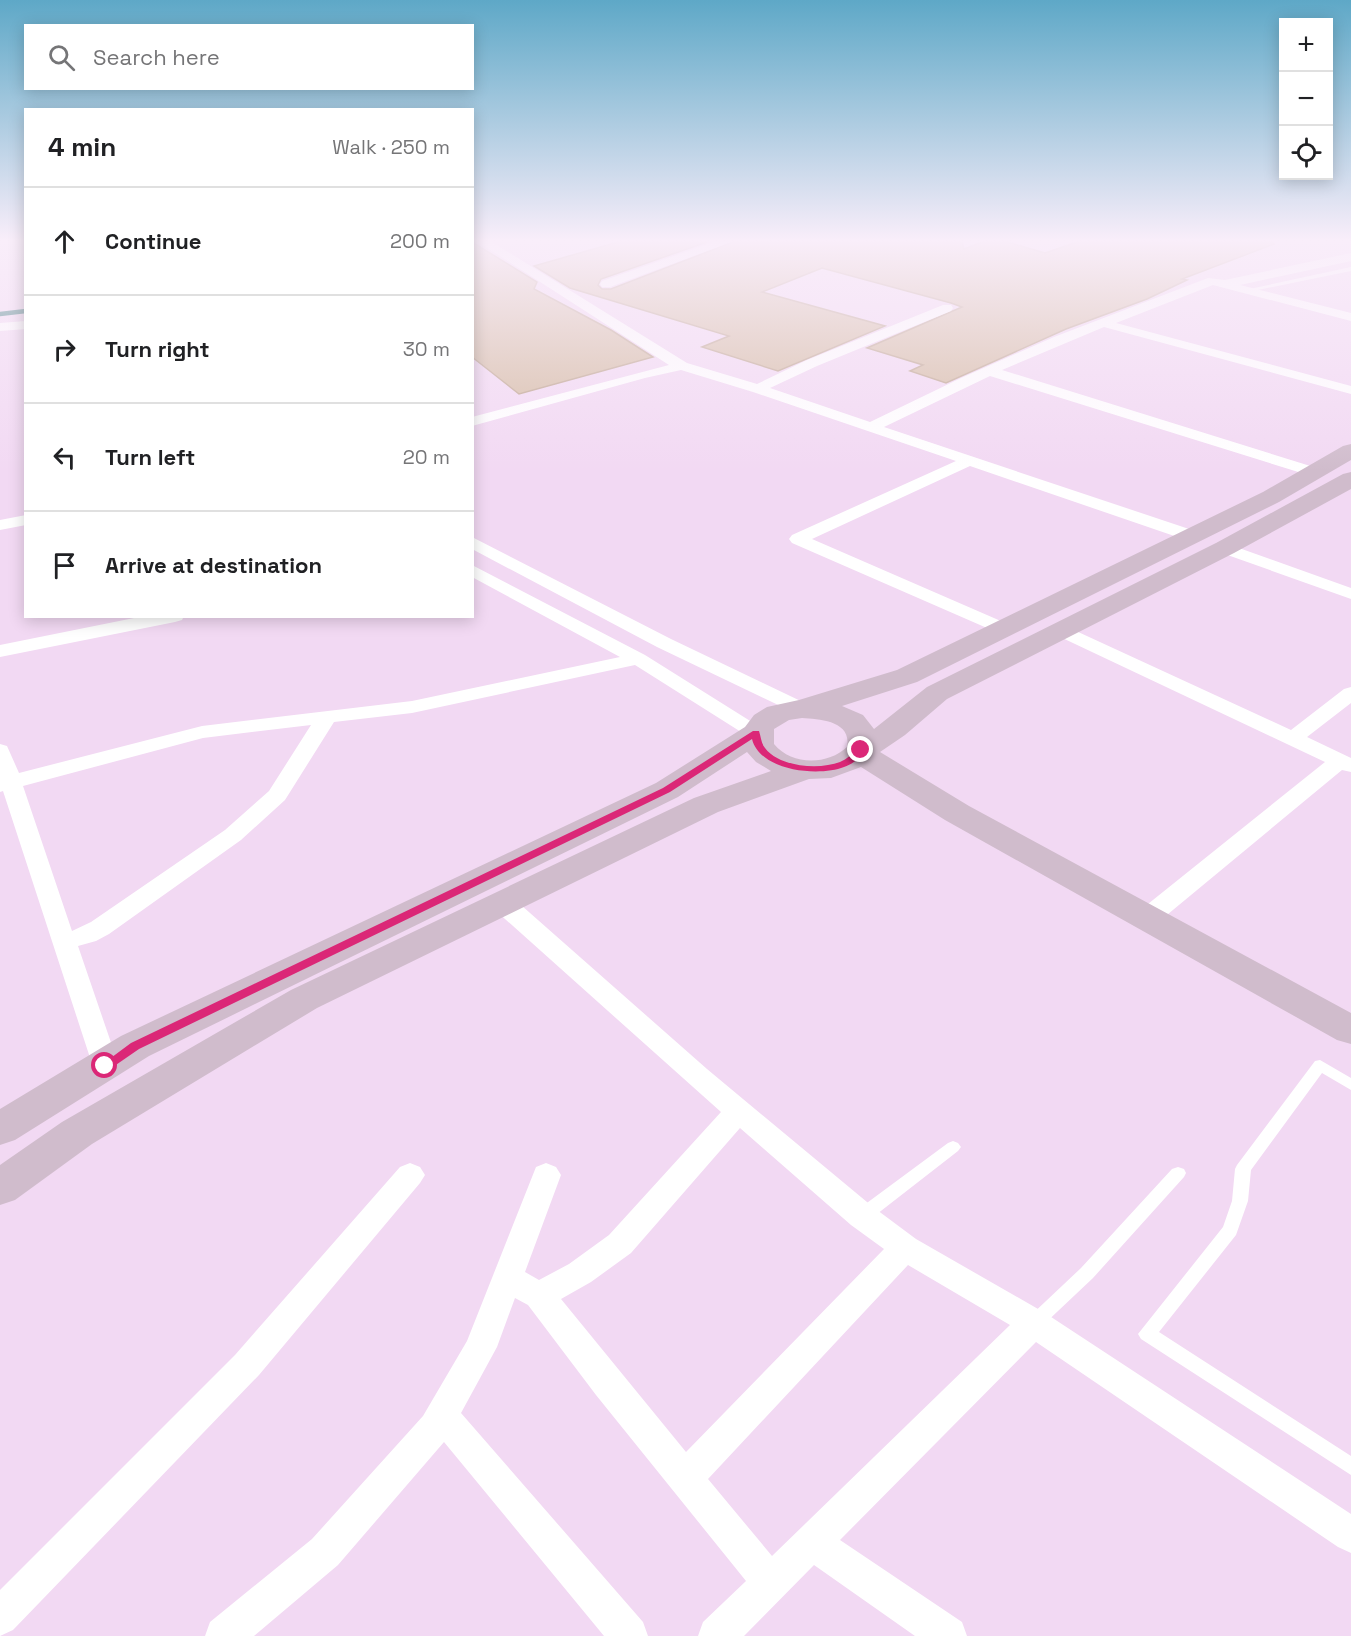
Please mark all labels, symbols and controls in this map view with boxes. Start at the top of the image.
map controls [1279,18,1333,180]
button: + [1279,18,1333,72]
search box [24,24,474,90]
icon: search [45,41,78,74]
text: Search here [93,43,220,71]
button: − [1279,72,1333,126]
button: locate [1279,126,1333,180]
text: 4 min [48,130,116,164]
text: Walk · 250 m [332,134,450,160]
icon: ahead [48,225,81,258]
text: Continue [105,227,201,255]
text: 200 m [390,228,450,254]
icon: right [48,333,81,366]
text: Turn right [105,335,210,363]
text: 30 m [403,336,450,362]
icon: left [48,441,81,474]
text: Turn left [105,443,195,471]
text: 20 m [403,444,450,470]
icon: arrive [48,549,81,582]
text: Arrive at destination [105,551,322,579]
route end [847,736,873,762]
route start [91,1052,117,1078]

